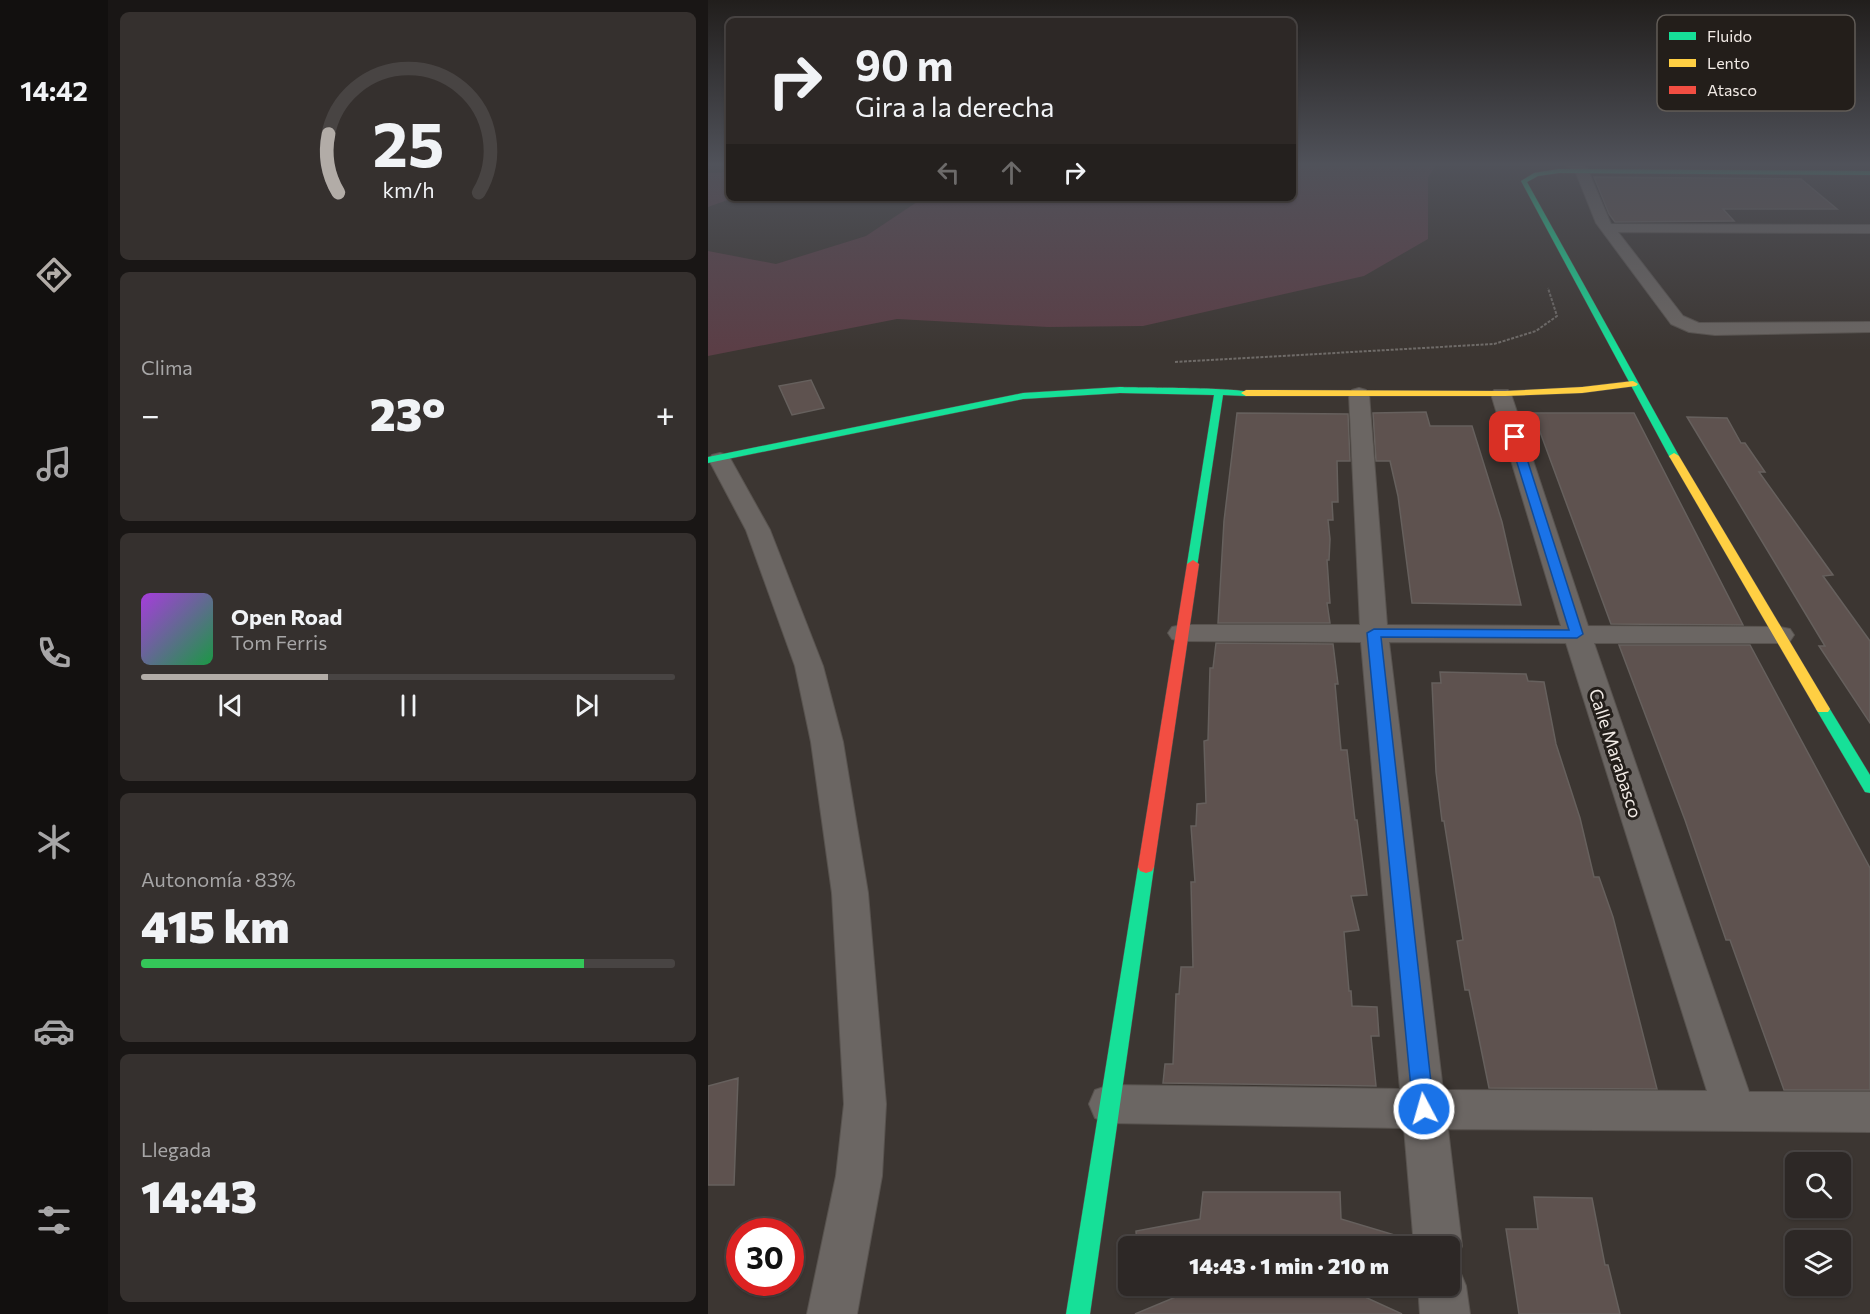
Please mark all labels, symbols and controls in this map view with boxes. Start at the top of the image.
legend [1657,15,1855,111]
text: Fluido [1707,26,1752,45]
text: 90 m [855,38,954,90]
icon: right [756,42,834,120]
text: Lento [1707,53,1750,72]
text: 14:42 [20,74,88,107]
text: Atasco [1707,80,1757,99]
text: Gira a la derecha [855,90,1054,123]
text: 25 [372,104,444,180]
icon: left [932,156,965,189]
icon: ahead [995,156,1028,189]
icon: right [1058,156,1091,189]
text: km/h [382,177,434,203]
icon: directions [33,254,75,296]
text: Clima [141,355,193,379]
text: 23° [370,385,446,440]
text: − [141,393,160,434]
text: + [656,393,675,434]
pin [1489,411,1540,462]
icon: arrive [1498,420,1531,453]
icon: music [33,443,75,485]
text: Open Road [231,603,342,630]
text: Tom Ferris [231,630,327,654]
icon: phone [33,632,75,674]
street label: Calle Marabasco [1585,686,1647,820]
icon: previous [214,689,247,722]
icon: pause [392,689,425,722]
icon: next [570,689,603,722]
icon: climate [33,821,75,863]
text: Autonomía · 83% [141,867,296,891]
text: 415 km [141,897,290,952]
icon: car [33,1010,75,1052]
position arrow [1392,1077,1456,1141]
text: Llegada [141,1137,211,1161]
map controls [1785,1152,1851,1296]
button: search [1785,1152,1851,1218]
text: 14:43 [141,1167,257,1222]
icon: filters [33,1199,75,1241]
speed limit sign: 30 [726,1218,804,1296]
button: layers [1785,1230,1851,1296]
text: 14:43 · 1 min · 210 m [1189,1252,1389,1279]

